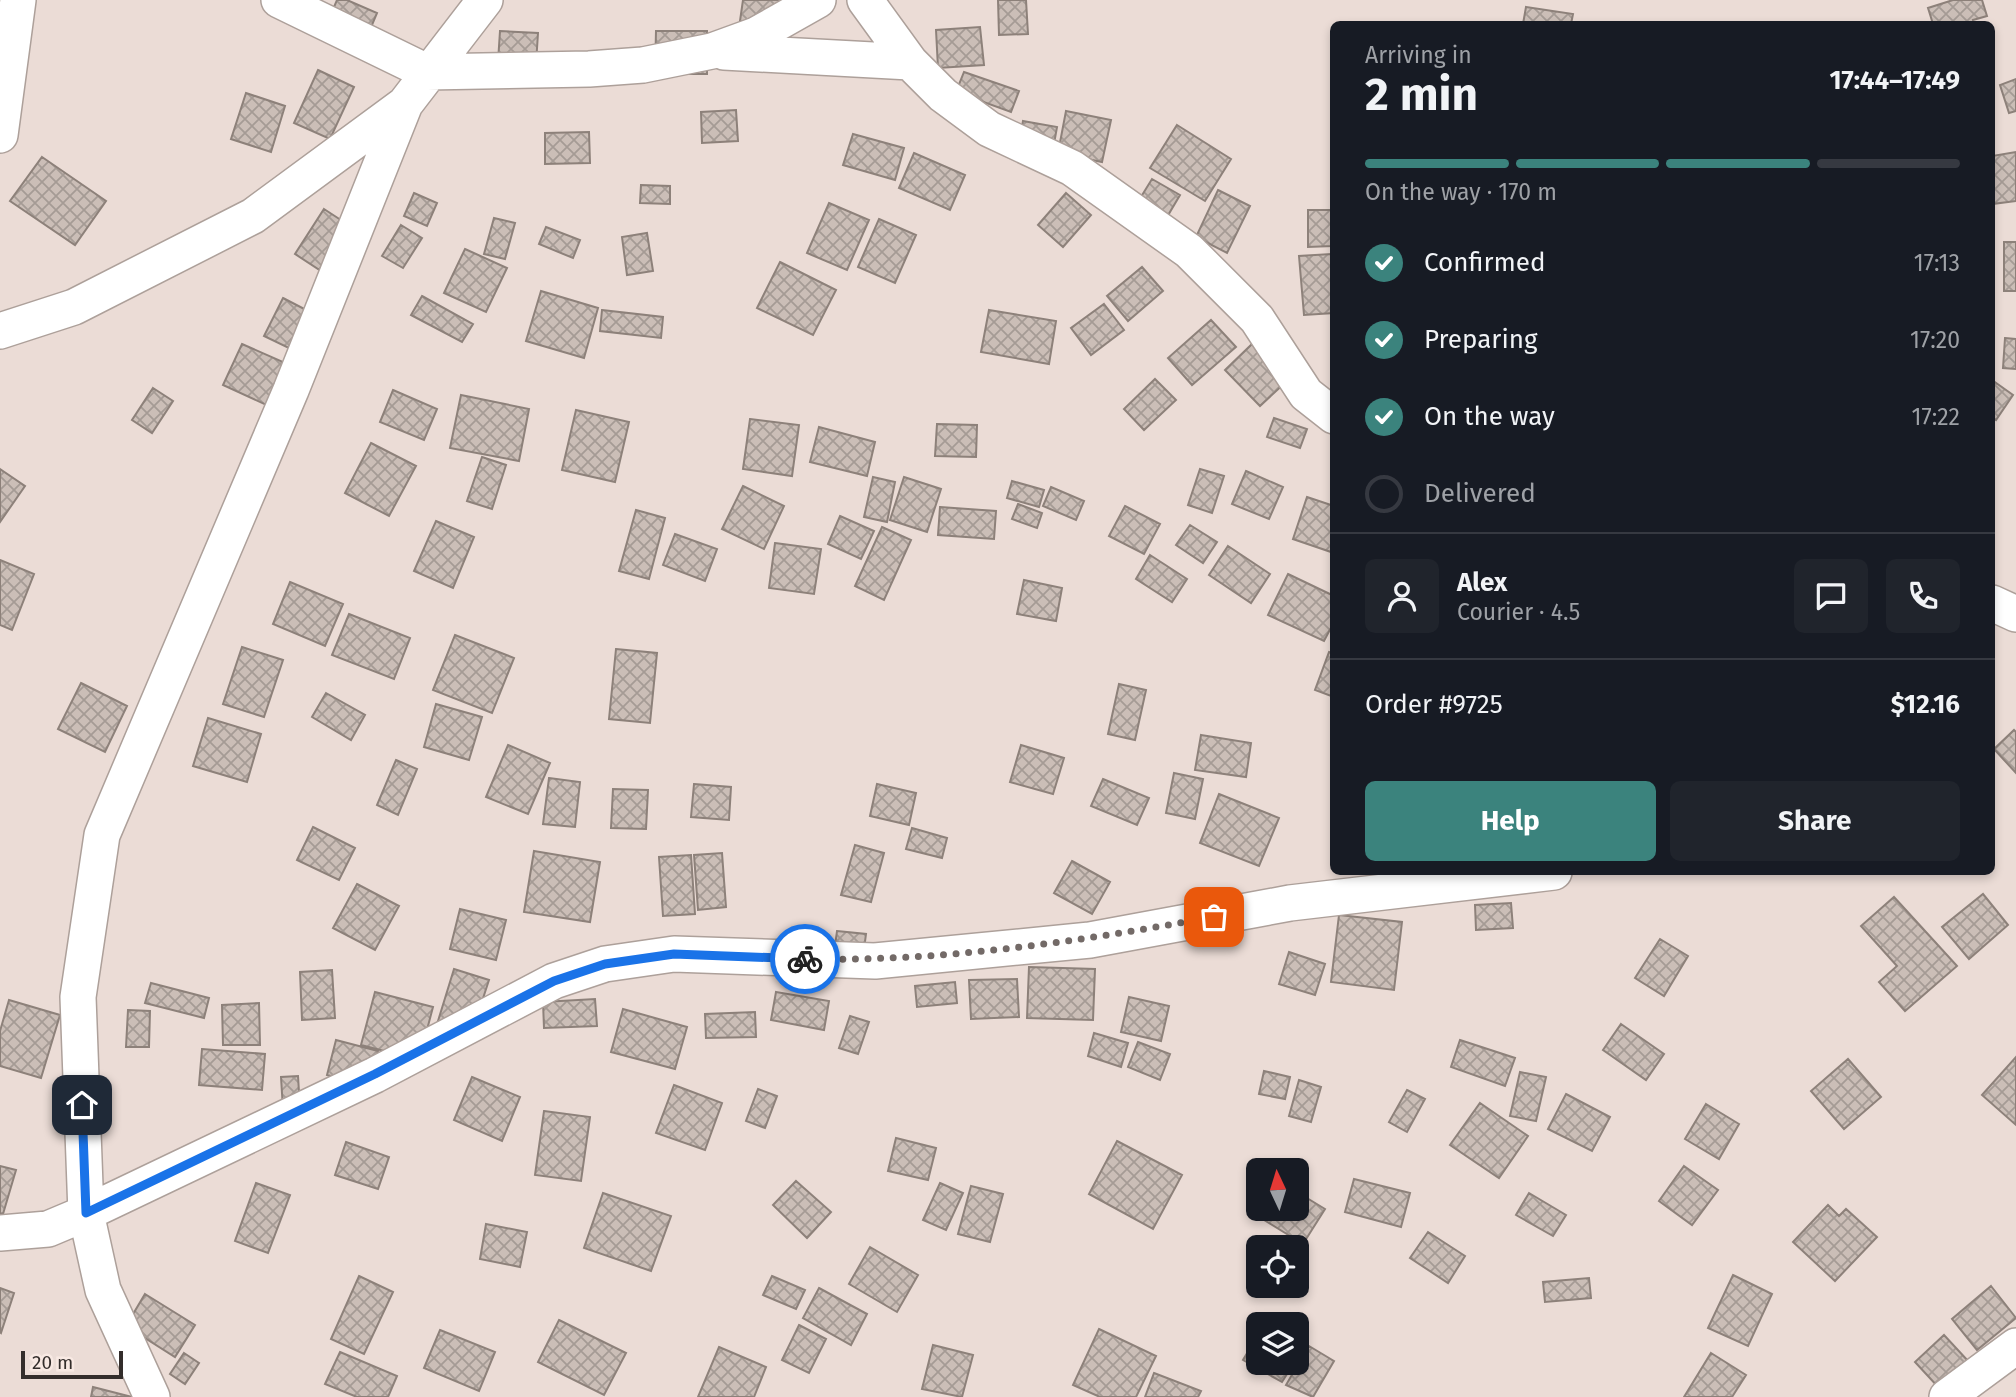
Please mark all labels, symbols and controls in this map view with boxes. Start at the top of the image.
text: Arriving in [1365,41,1472,69]
text: 17:44–17:49 [1830,65,1960,96]
text: 2 min [1365,67,1478,122]
text: On the way · 170 m [1365,178,1557,206]
icon: check [1365,244,1403,282]
text: Confirmed [1424,247,1545,278]
text: 17:13 [1914,249,1960,277]
icon: check [1365,321,1403,359]
text: Preparing [1424,324,1537,355]
text: 17:20 [1910,326,1960,354]
icon: check [1365,398,1403,436]
text: On the way [1424,401,1555,432]
text: 17:22 [1912,403,1960,431]
text: Delivered [1424,478,1536,509]
button: person [1365,559,1439,633]
button: chat [1794,559,1868,633]
button: phone [1886,559,1960,633]
text: Alex [1457,567,1507,598]
text: Courier · 4.5 [1457,598,1580,626]
text: Order #9725 [1365,689,1503,720]
text: $12.16 [1891,689,1960,720]
button: Help [1365,781,1656,861]
button: Share [1670,781,1960,861]
pin [1184,887,1244,947]
icon: bag [1195,898,1233,936]
courier [770,924,840,994]
icon: bike [786,940,824,978]
pin [52,1075,112,1135]
icon: home [63,1086,101,1124]
north arrow [1246,1158,1309,1222]
map controls [1246,1158,1309,1375]
button: locate [1246,1235,1309,1298]
button: layers [1246,1312,1309,1375]
scale bar [21,1348,122,1380]
text: 20 m [32,1351,73,1374]

